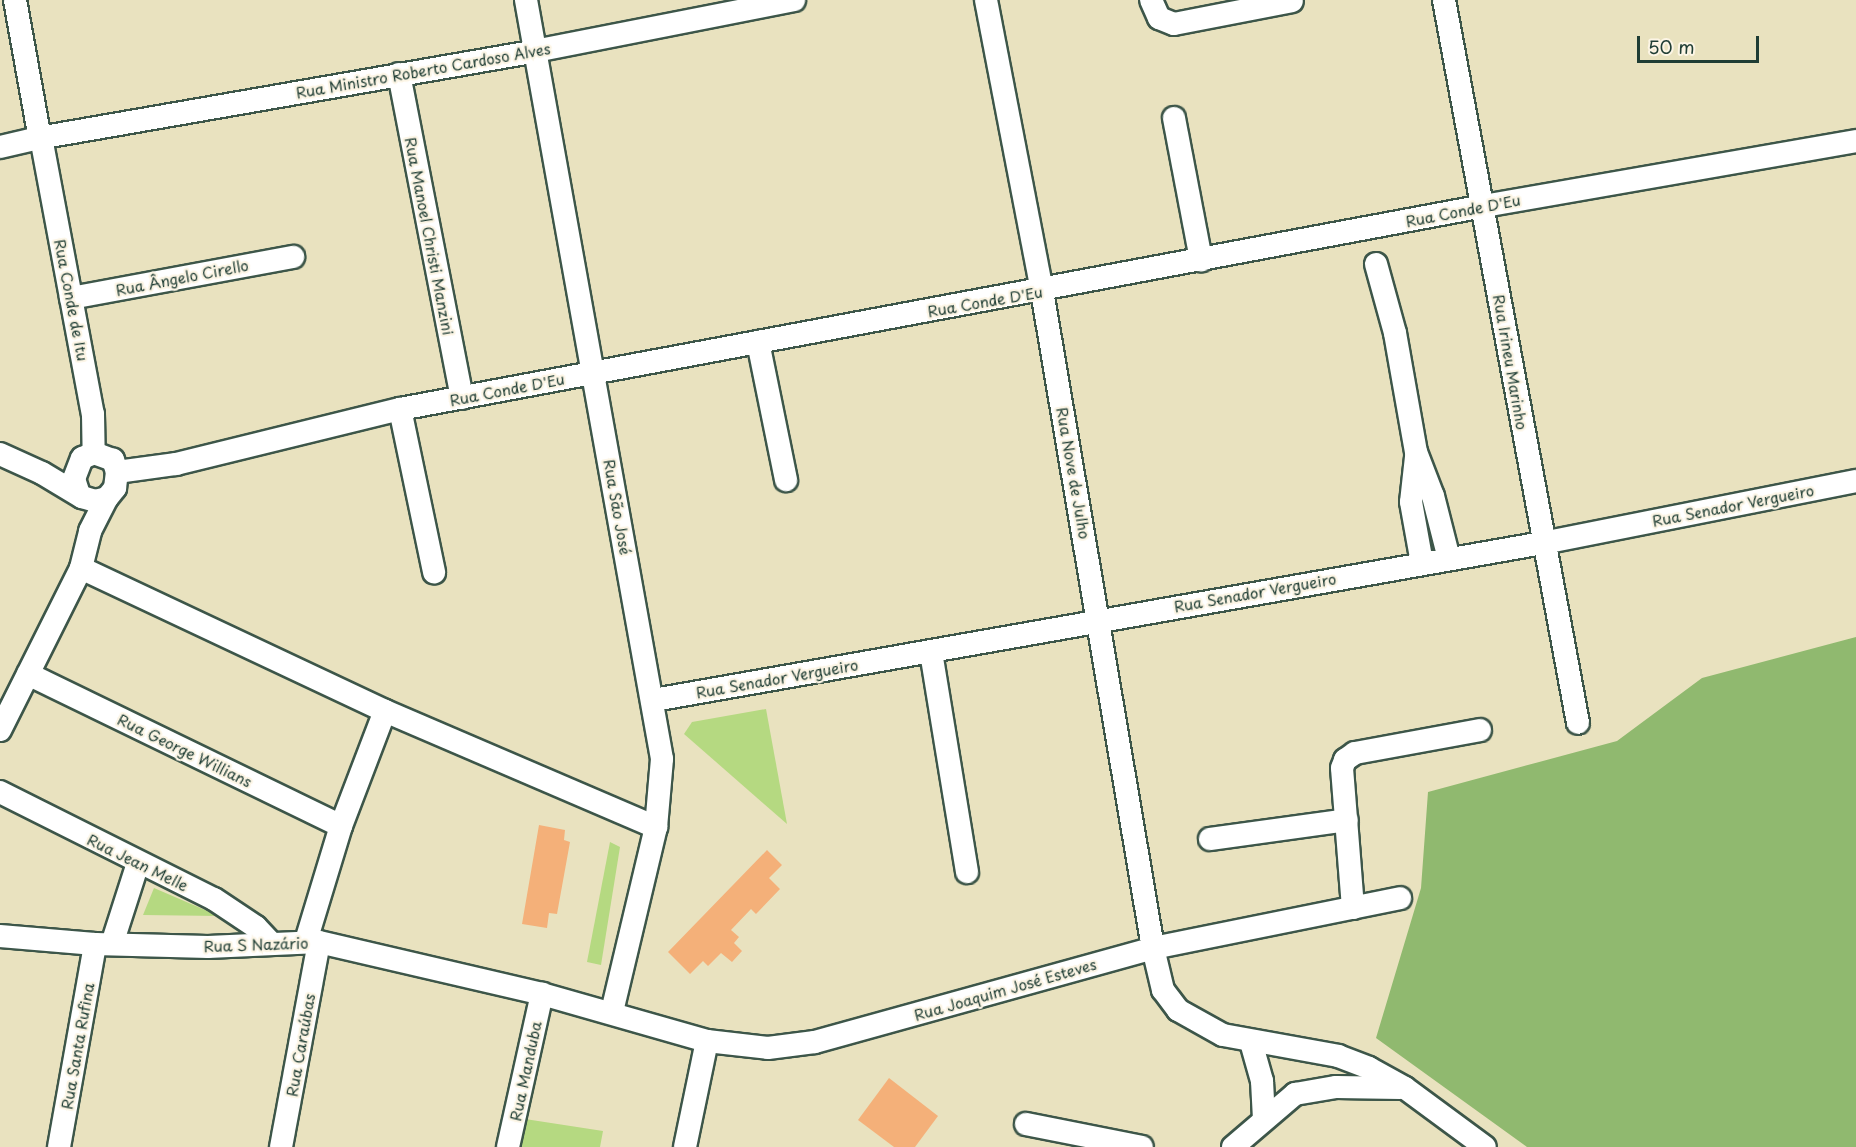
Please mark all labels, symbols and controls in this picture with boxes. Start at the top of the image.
scale bar [1640,24,1762,62]
text: 50 m [1648,33,1695,60]
street label: Rua Ministro Roberto Cardoso Alves [294,39,552,101]
street label: Rua Manoel Christi Manzini [402,135,458,337]
street label: Rua Conde D'Eu [1404,190,1522,230]
street label: Rua Conde de Itu [51,237,93,363]
street label: Rua Ângelo Cirello [114,255,250,299]
street label: Rua Conde D'Eu [926,282,1044,320]
street label: Rua Irineu Marinho [1490,291,1532,433]
street label: Rua Conde D'Eu [448,369,566,409]
street label: Rua Nove de Julho [1053,405,1095,541]
street label: Rua São José [601,458,635,556]
street label: Rua Senador Vergueiro [1650,480,1816,530]
street label: Rua Senador Vergueiro [1172,569,1338,615]
street label: Rua Senador Vergueiro [694,655,860,701]
street label: Rua George Willians [115,710,255,790]
street label: Rua Jean Melle [84,830,192,894]
street label: Rua S Nazário [203,933,309,955]
street label: Rua Joaquim José Esteves [912,954,1098,1024]
street label: Rua Santa Rufina [57,981,97,1111]
street label: Rua Caraúbas [282,993,318,1097]
street label: Rua Manduba [506,1020,544,1122]

